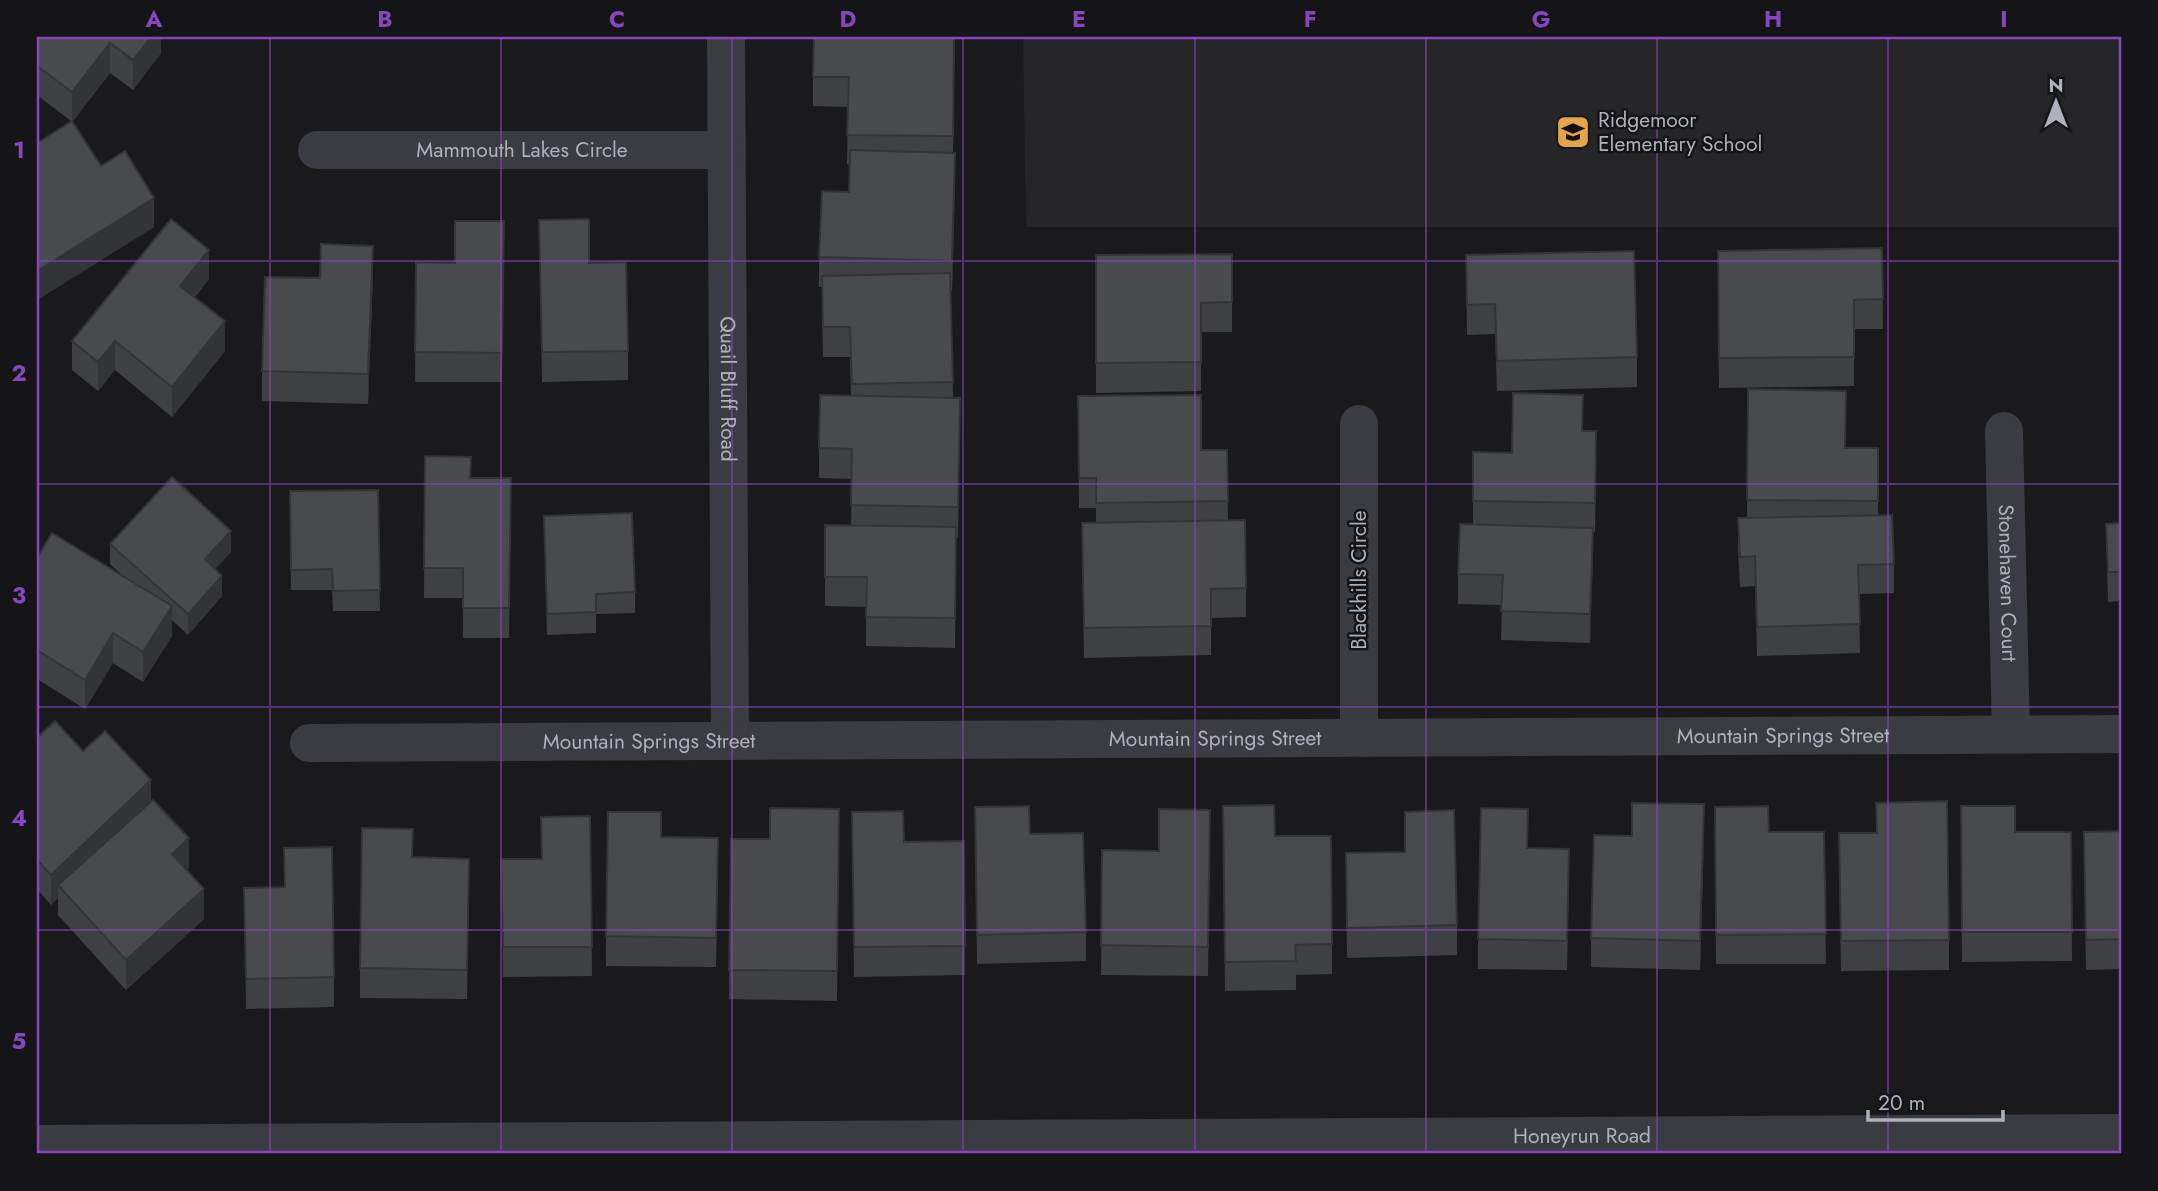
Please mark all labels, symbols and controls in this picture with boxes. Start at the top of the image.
text: A [145,2,163,36]
text: B [377,2,393,36]
text: C [609,2,625,36]
text: D [840,2,857,36]
text: E [1072,2,1086,36]
text: F [1304,2,1316,36]
text: G [1532,2,1550,36]
text: H [1764,2,1782,36]
text: I [2000,2,2008,36]
north arrow [2022,66,2092,136]
text: N [2048,72,2064,99]
place label: Ridgemoor Elementary School [1598,105,1762,159]
school or university icon: Ridgemoor Elementary School [1554,113,1592,151]
text: 1 [13,133,25,167]
street label: Mammouth Lakes Circle [416,135,628,165]
street label: Quail Bluff Road [713,316,743,462]
text: 2 [11,356,27,390]
street label: Stonehaven Court [1991,504,2024,662]
street label: Blackhills Circle [1344,510,1374,650]
text: 3 [12,578,26,612]
street label: Mountain Springs Street [1677,720,1889,751]
street label: Mountain Springs Street [1109,723,1321,754]
street label: Mountain Springs Street [543,726,755,757]
text: 4 [11,801,27,835]
text: 5 [12,1024,26,1058]
scale bar [1868,1079,2002,1123]
text: 20 m [1878,1088,1925,1118]
street label: Honeyrun Road [1513,1120,1651,1151]

